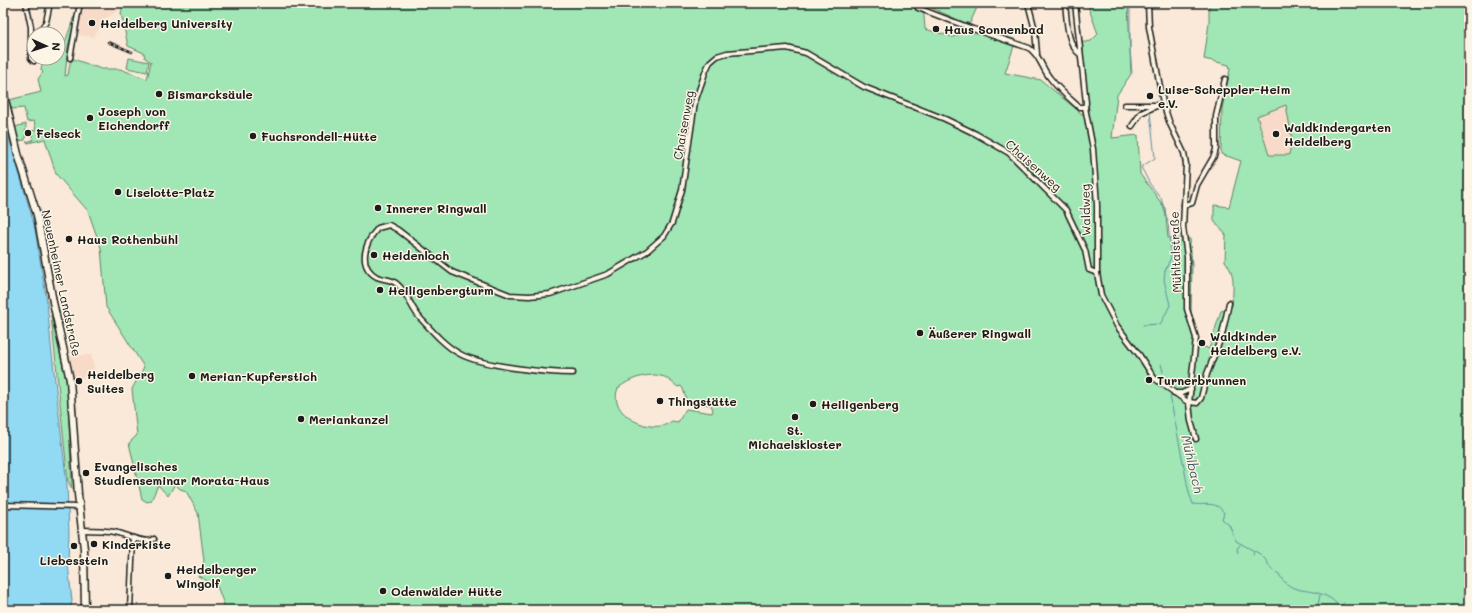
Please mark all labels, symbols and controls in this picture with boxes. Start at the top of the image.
place label: Heidelberg University [100,15,233,31]
marker: Heidelberg University [87,18,97,28]
place label: Haus Sonnenbad [944,21,1044,37]
marker: Haus Sonnenbad [931,24,941,34]
north arrow [26,26,66,66]
text: N [49,42,64,51]
place label: Luise-Scheppler-Heim e.V. [1158,81,1290,111]
place label: Bismarcksäule [167,86,253,102]
marker: Bismarcksäule [154,89,164,99]
street label: Chaisenweg [669,89,697,161]
marker: Luise-Scheppler-Heim e.V. [1145,91,1155,101]
place label: Joseph von Eichendorff [98,103,170,133]
marker: Joseph von Eichendorff [85,113,95,123]
place label: Waldkindergarten Heidelberg [1284,119,1391,149]
place label: Felseck [36,125,81,141]
marker: Felseck [23,128,33,138]
place label: Fuchsrondell-Hütte [261,128,377,144]
marker: Waldkindergarten Heidelberg [1271,129,1281,139]
marker: Fuchsrondell-Hütte [248,131,258,141]
street label: Chaisenweg [1003,136,1065,194]
place label: Liselotte-Platz [126,184,215,200]
street label: Waldweg [1077,184,1093,236]
marker: Liselotte-Platz [113,187,123,197]
place label: Innerer Ringwall [386,200,487,216]
marker: Innerer Ringwall [373,203,383,213]
street label: Neuenheimer Landstraße [39,208,85,358]
street label: Mühltalstraße [1166,211,1184,293]
place label: Haus Rothenbühl [77,231,178,247]
marker: Haus Rothenbühl [64,234,74,244]
place label: Heidenloch [382,247,449,263]
marker: Heidenloch [369,250,379,260]
place label: Heiligenbergturm [388,282,494,298]
marker: Heiligenbergturm [375,285,385,295]
place label: Äußerer Ringwall [928,325,1031,341]
marker: Äußerer Ringwall [915,328,925,338]
place label: Waldkinder Heidelberg e.V. [1210,328,1301,358]
marker: Waldkinder Heidelberg e.V. [1197,338,1207,348]
place label: Heidelberg Suites [87,366,154,396]
place label: Merian-Kupferstich [200,368,317,384]
marker: Merian-Kupferstich [187,371,197,381]
place label: Turnerbrunnen [1157,372,1246,388]
marker: Turnerbrunnen [1144,375,1154,385]
marker: Heidelberg Suites [74,376,84,386]
place label: Thingstätte [668,393,737,409]
marker: Thingstätte [655,396,665,406]
place label: Heiligenberg [821,396,899,412]
marker: Heiligenberg [808,399,818,409]
place label: Meriankanzel [309,411,388,427]
marker: St. Michaelskloster [790,412,800,422]
marker: Meriankanzel [296,414,306,424]
place label: St. Michaelskloster [748,422,842,452]
water label: Mühlbach [1178,433,1208,495]
place label: Evangelisches Studienseminar Morata-Haus [94,458,269,488]
marker: Evangelisches Studienseminar Morata-Haus [81,468,91,478]
place label: Kinderkiste [102,536,171,552]
marker: Kinderkiste [89,539,99,549]
marker: Liebesstein [69,541,79,551]
place label: Liebesstein [40,552,108,568]
place label: Heidelberger Wingolf [176,561,256,591]
marker: Heidelberger Wingolf [163,571,173,581]
place label: Odenwälder Hütte [391,583,502,599]
marker: Odenwälder Hütte [378,586,388,596]

